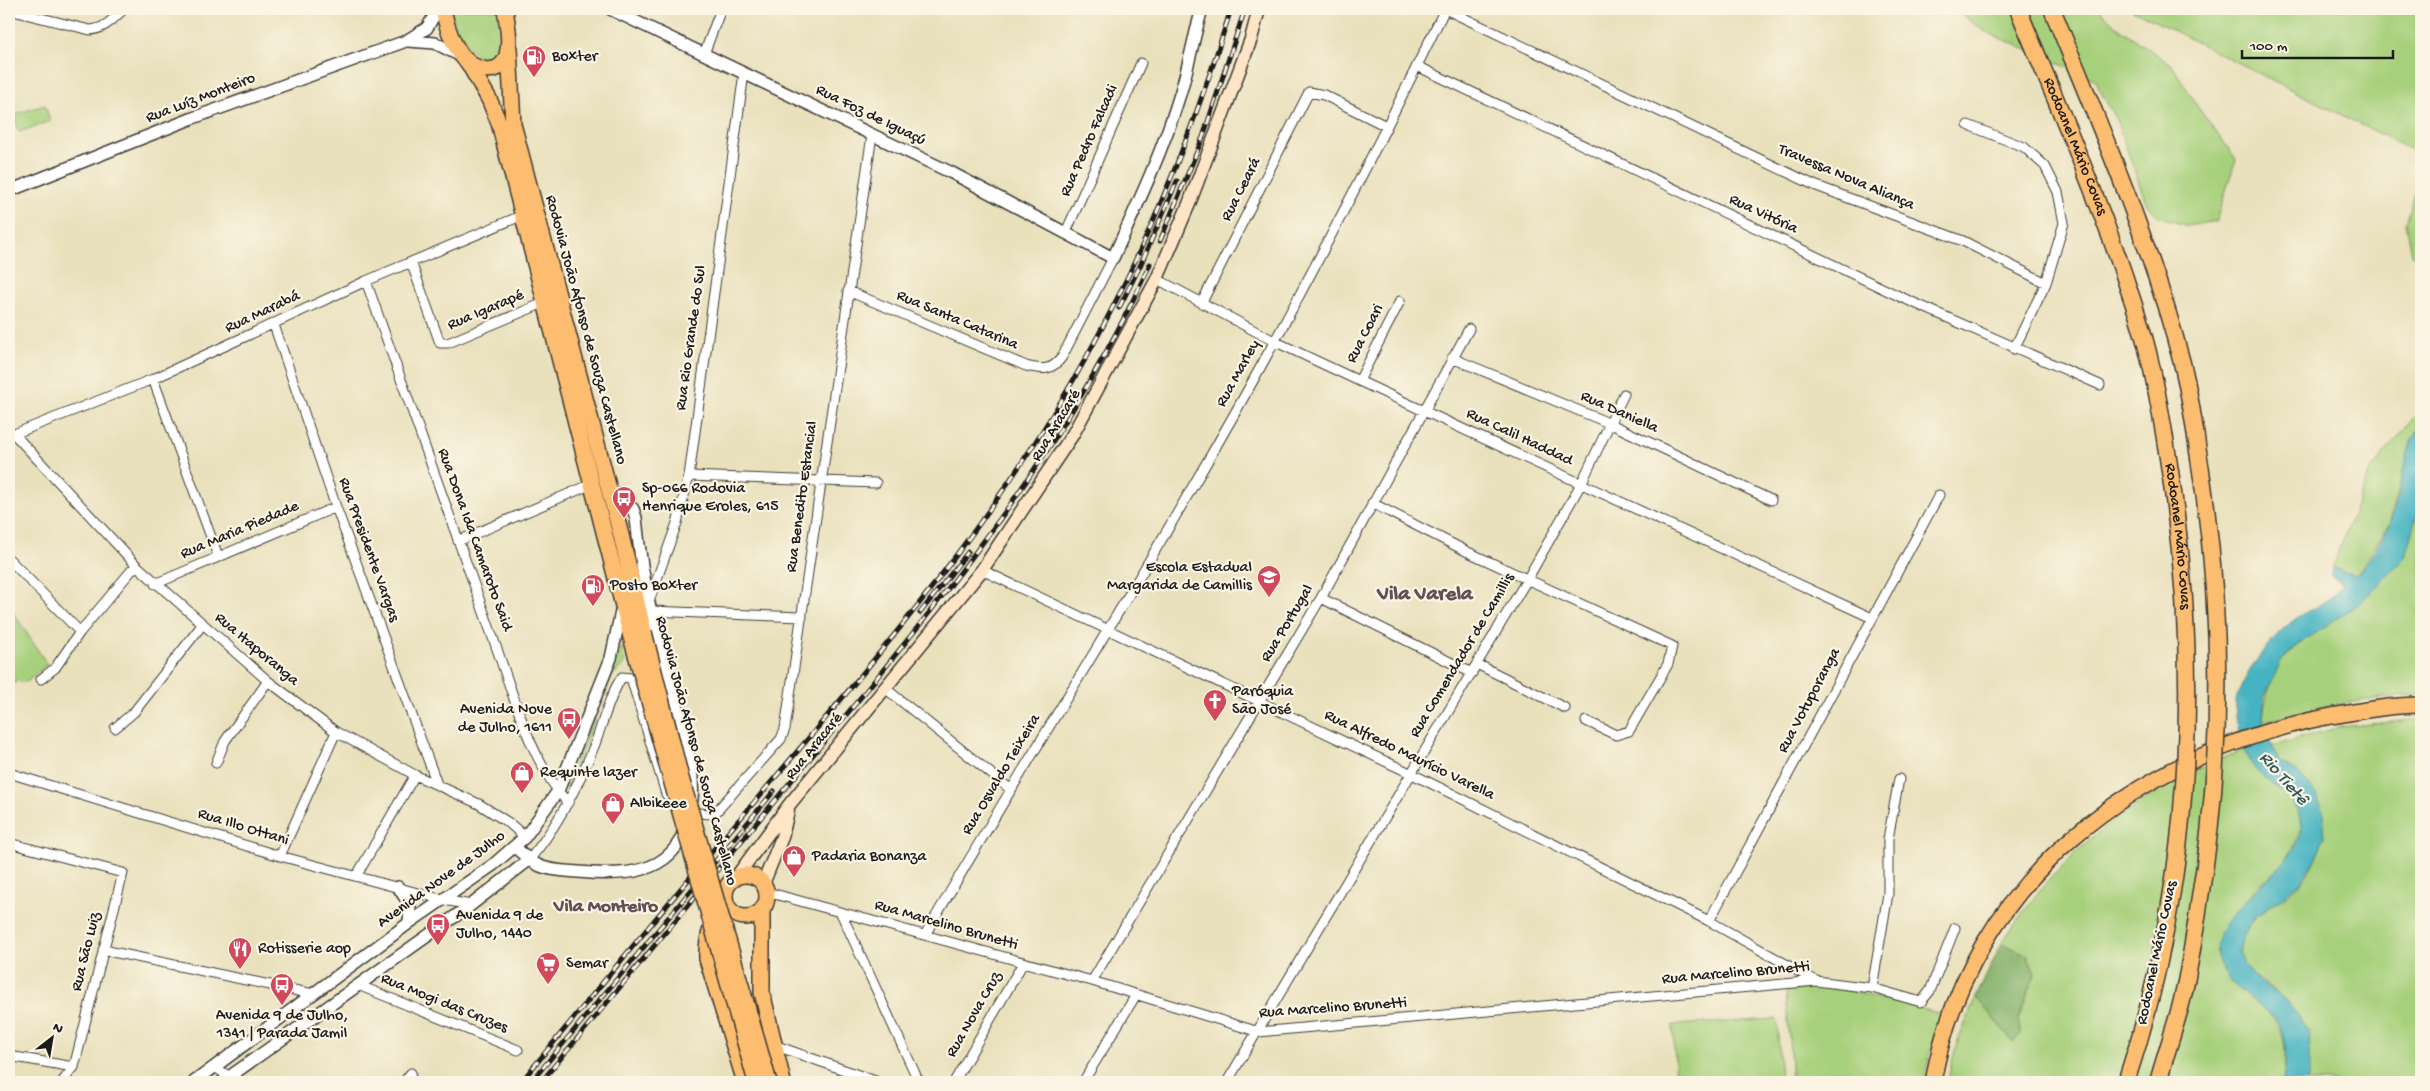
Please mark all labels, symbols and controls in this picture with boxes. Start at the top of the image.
scale bar [2242,28,2394,60]
text: 100 m [2249,38,2288,56]
fuel station icon: Boxter [521,44,547,78]
place label: Boxter [551,48,599,67]
street label: Rua Luíz Monteiro [144,69,258,129]
street label: Rodoanel Mário Covas [2038,75,2111,219]
street label: Rua Foz de Iguaçú [812,81,928,151]
street label: Rua Pedro Falcadi [1057,82,1123,200]
street label: Travessa Nova Aliança [1774,140,1918,216]
street label: Rua Ceará [1218,154,1267,225]
street label: Rua Vitória [1726,191,1801,240]
street label: Rodovia João Afonso de Souza Castellano [540,193,630,467]
street label: Rua Rio Grande do Sul [672,264,712,412]
street label: Rua Igarapé [445,286,528,336]
street label: Rua Marabá [223,287,304,339]
street label: Rua Santa Catarina [893,287,1022,356]
street label: Rua Coari [1343,301,1389,367]
street label: Rua Marley [1213,337,1265,411]
street label: Rua Aracaré [1028,386,1086,466]
street label: Rua Daniella [1577,387,1662,439]
street label: Rua Calil Haddad [1463,405,1577,472]
street label: Rua Benedito Estancial [783,420,823,574]
street label: Rua Dona Ida Camaroto Said [432,446,516,635]
street label: Rodoanel Mário Covas [2159,462,2194,611]
street label: Rua Presidente Vargas [333,475,403,626]
place label: Sp-066 Rodovia Henrique Eroles, 615 [642,480,779,517]
bus stop icon: Sp-066 Rodovia Henrique Eroles, 615 [611,485,637,519]
street label: Rua Maria Piedade [178,497,303,565]
place label: Escola Estadual Margarida de Camillis [1107,559,1253,596]
school or university icon: Escola Estadual Margarida de Camillis [1256,564,1282,598]
street label: Rua Comendador de Camillis [1406,569,1520,742]
fuel station icon: Posto Boxter [580,573,606,607]
place label: Posto Boxter [609,577,698,596]
street label: Rua Portugal [1257,582,1319,666]
district label: Vila Varela [1376,583,1474,608]
street label: Rua Itaporanga [210,609,303,691]
street label: Rodovia João Afonso de Souza Castellano [650,614,740,888]
street label: Rua Votuporanga [1774,644,1846,757]
place label: Paróquia São José [1231,683,1294,720]
church icon: Paróquia São José [1202,688,1228,722]
place label: Avenida Nove de Julho, 1611 [458,701,553,738]
bus stop icon: Avenida Nove de Julho, 1611 [556,706,582,740]
street label: Rua Alfredo Maurício Varella [1321,706,1498,806]
street label: Rua Aracaré [782,709,848,784]
street label: Rua Osvaldo Teixeira [958,710,1046,839]
water label: Rio Tietê [2254,748,2313,811]
shop icon: Requinte lazer [509,760,535,794]
place label: Requinte lazer [540,764,638,783]
shop icon: Albikeee [600,791,626,825]
place label: Albikeee [630,795,688,814]
street label: Rua Illo Ottani [195,805,291,851]
street label: Avenida Nove de Julho [374,827,510,933]
shop icon: Padaria Bonanza [781,844,807,878]
place label: Padaria Bonanza [811,848,927,867]
street label: Rodoanel Mário Covas [2133,878,2183,1027]
district label: Vila Monteiro [553,896,658,919]
street label: Rua Marcelino Brunetti [872,896,1020,956]
place label: Avenida 9 de Julho, 1440 [456,907,544,944]
street label: Rua São Luiz [68,910,106,994]
bus stop icon: Avenida 9 de Julho, 1440 [425,912,451,946]
restaurant icon: Rotisserie aop [227,936,253,970]
place label: Rotisserie aop [258,940,351,959]
supermarket icon: Semar [535,951,561,985]
place label: Semar [566,955,609,974]
street label: Rua Marcelino Brunetti [1661,958,1811,990]
street label: Rua Nova Cruz [943,968,1008,1061]
street label: Rua Mogi das Cruzes [378,970,511,1039]
bus stop icon: Avenida 9 de Julho, 1341 | Parada Jamil [269,972,295,1006]
street label: Rua Marcelino Brunetti [1258,994,1408,1024]
place label: Avenida 9 de Julho, 1341 | Parada Jamil [216,1007,348,1044]
north arrow [28,1014,78,1064]
text: N [49,1019,66,1039]

